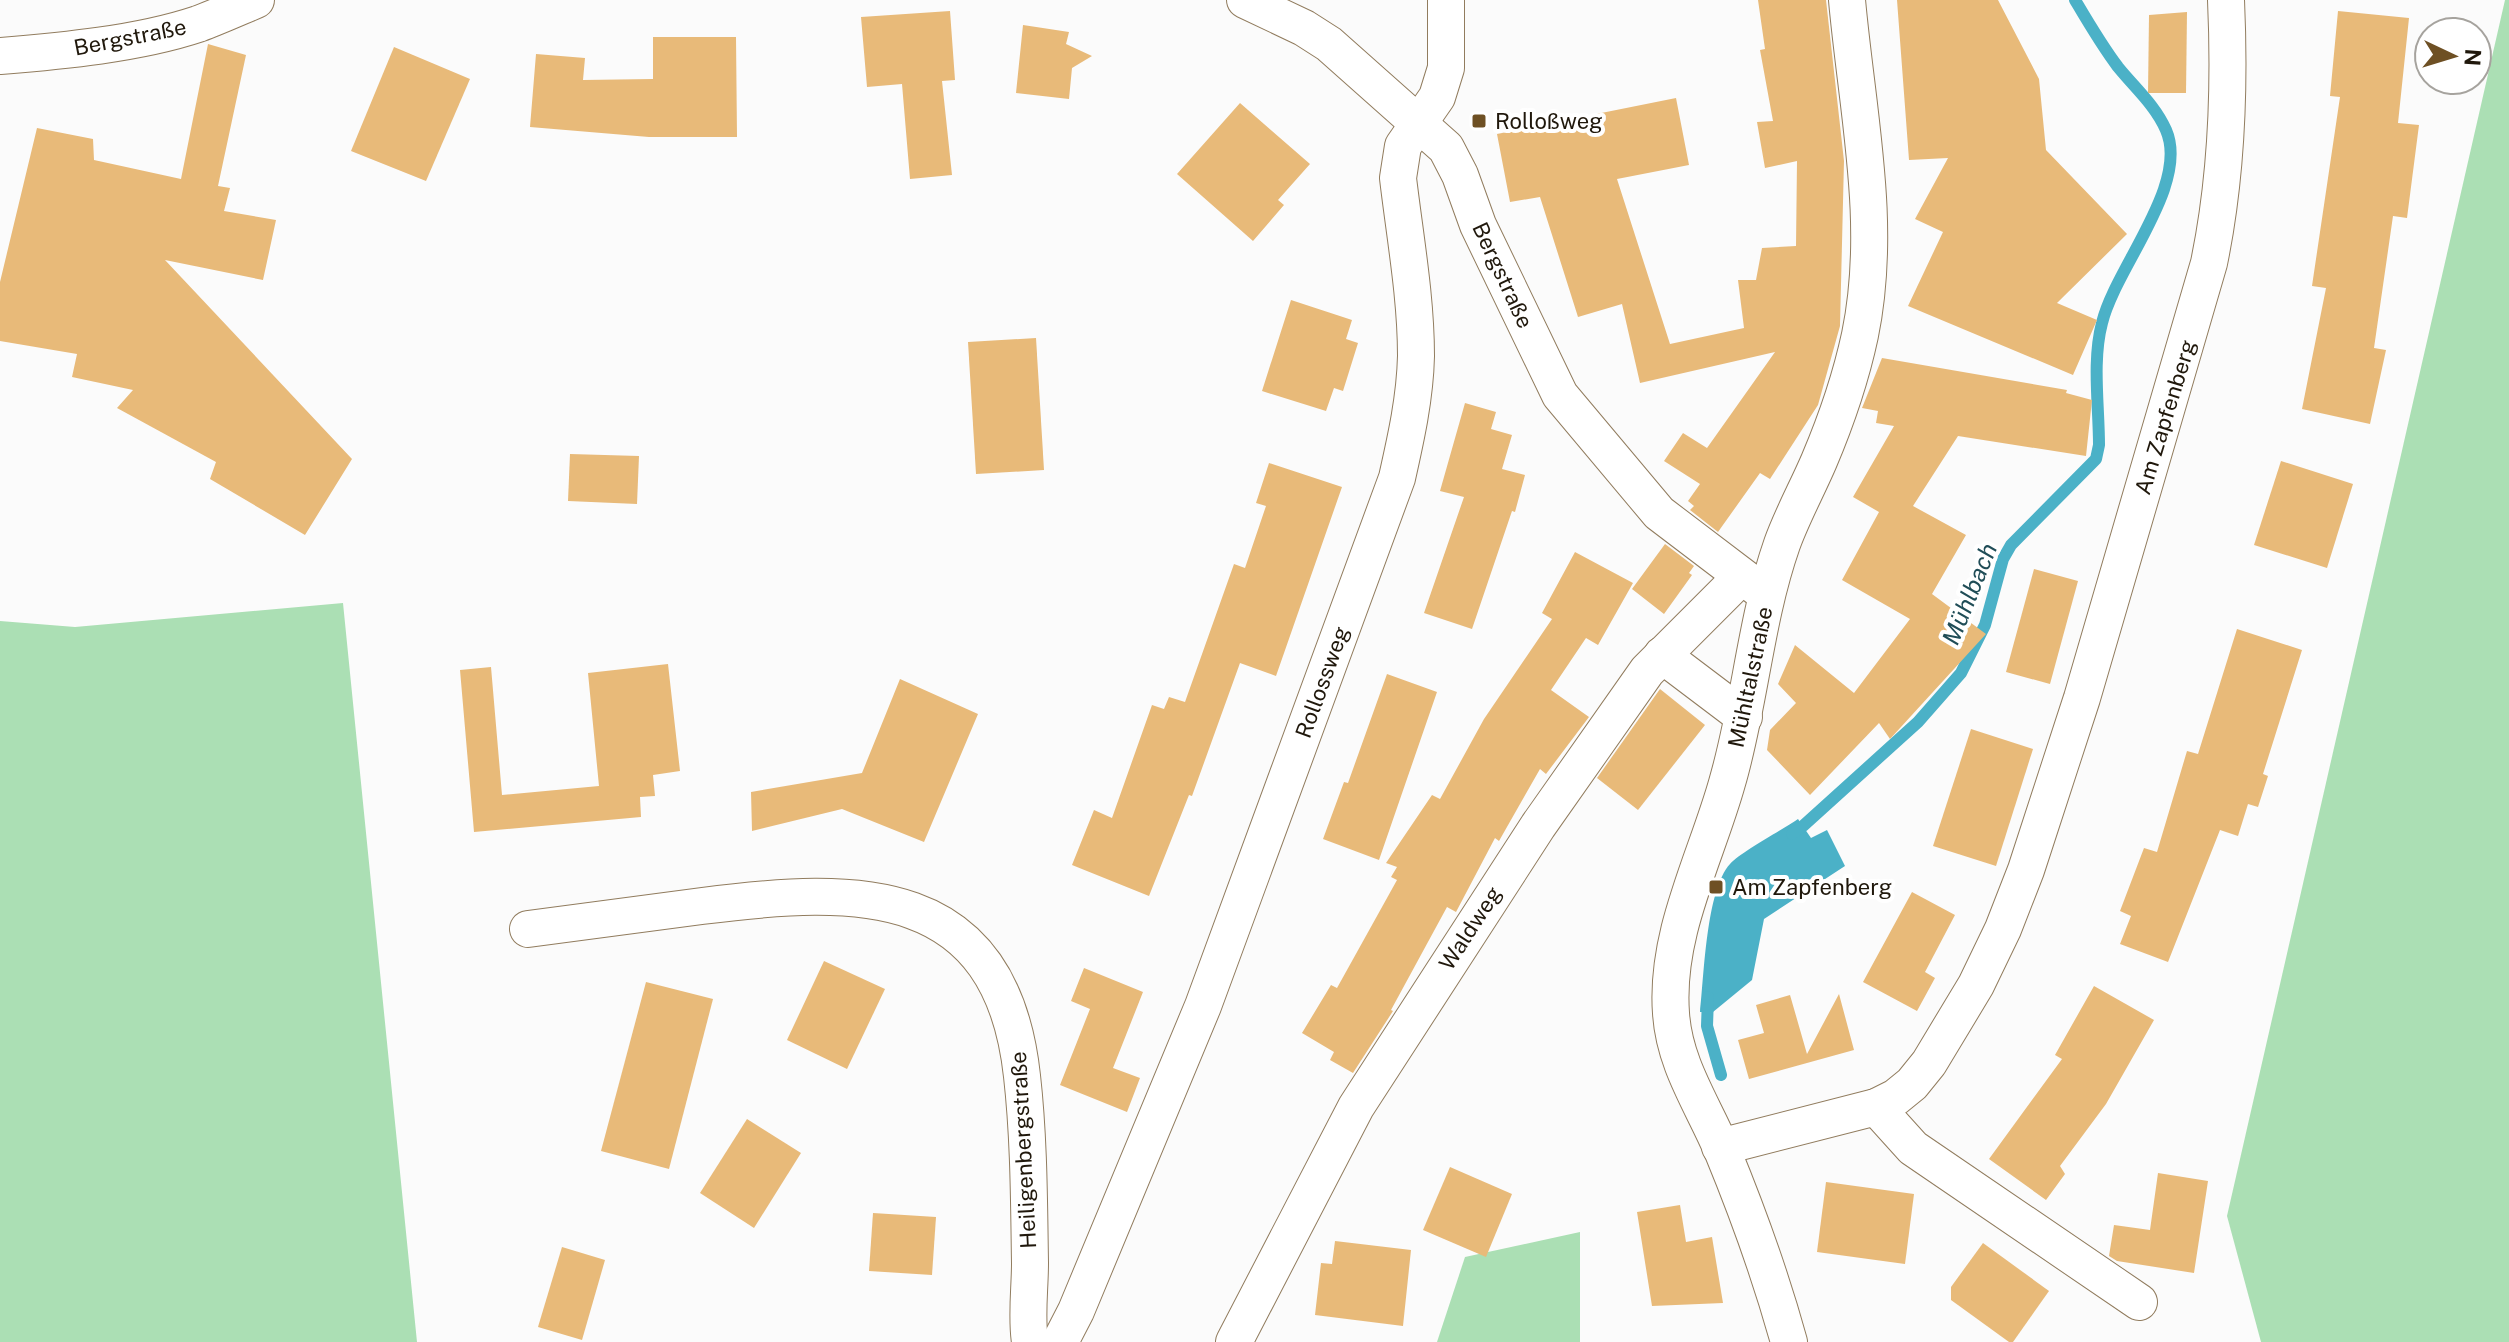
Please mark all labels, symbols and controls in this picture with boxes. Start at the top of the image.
street label: Bergstraße [72,13,188,61]
north arrow [2413,16,2493,96]
text: N [2459,48,2487,67]
place label: Rolloßweg [1495,108,1603,134]
marker: Rolloßweg [1470,112,1488,130]
street label: Bergstraße [1467,218,1539,332]
street label: Am Zapfenberg [2129,337,2201,497]
water label: Mühlbach [1936,539,2002,649]
street label: Mühltalstraße [1722,604,1778,750]
street label: Rollossweg [1290,623,1354,741]
place label: Am Zapfenberg [1732,874,1892,900]
marker: Am Zapfenberg [1707,878,1725,896]
street label: Waldweg [1433,881,1507,975]
street label: Heiligenbergstraße [1005,1051,1041,1249]

